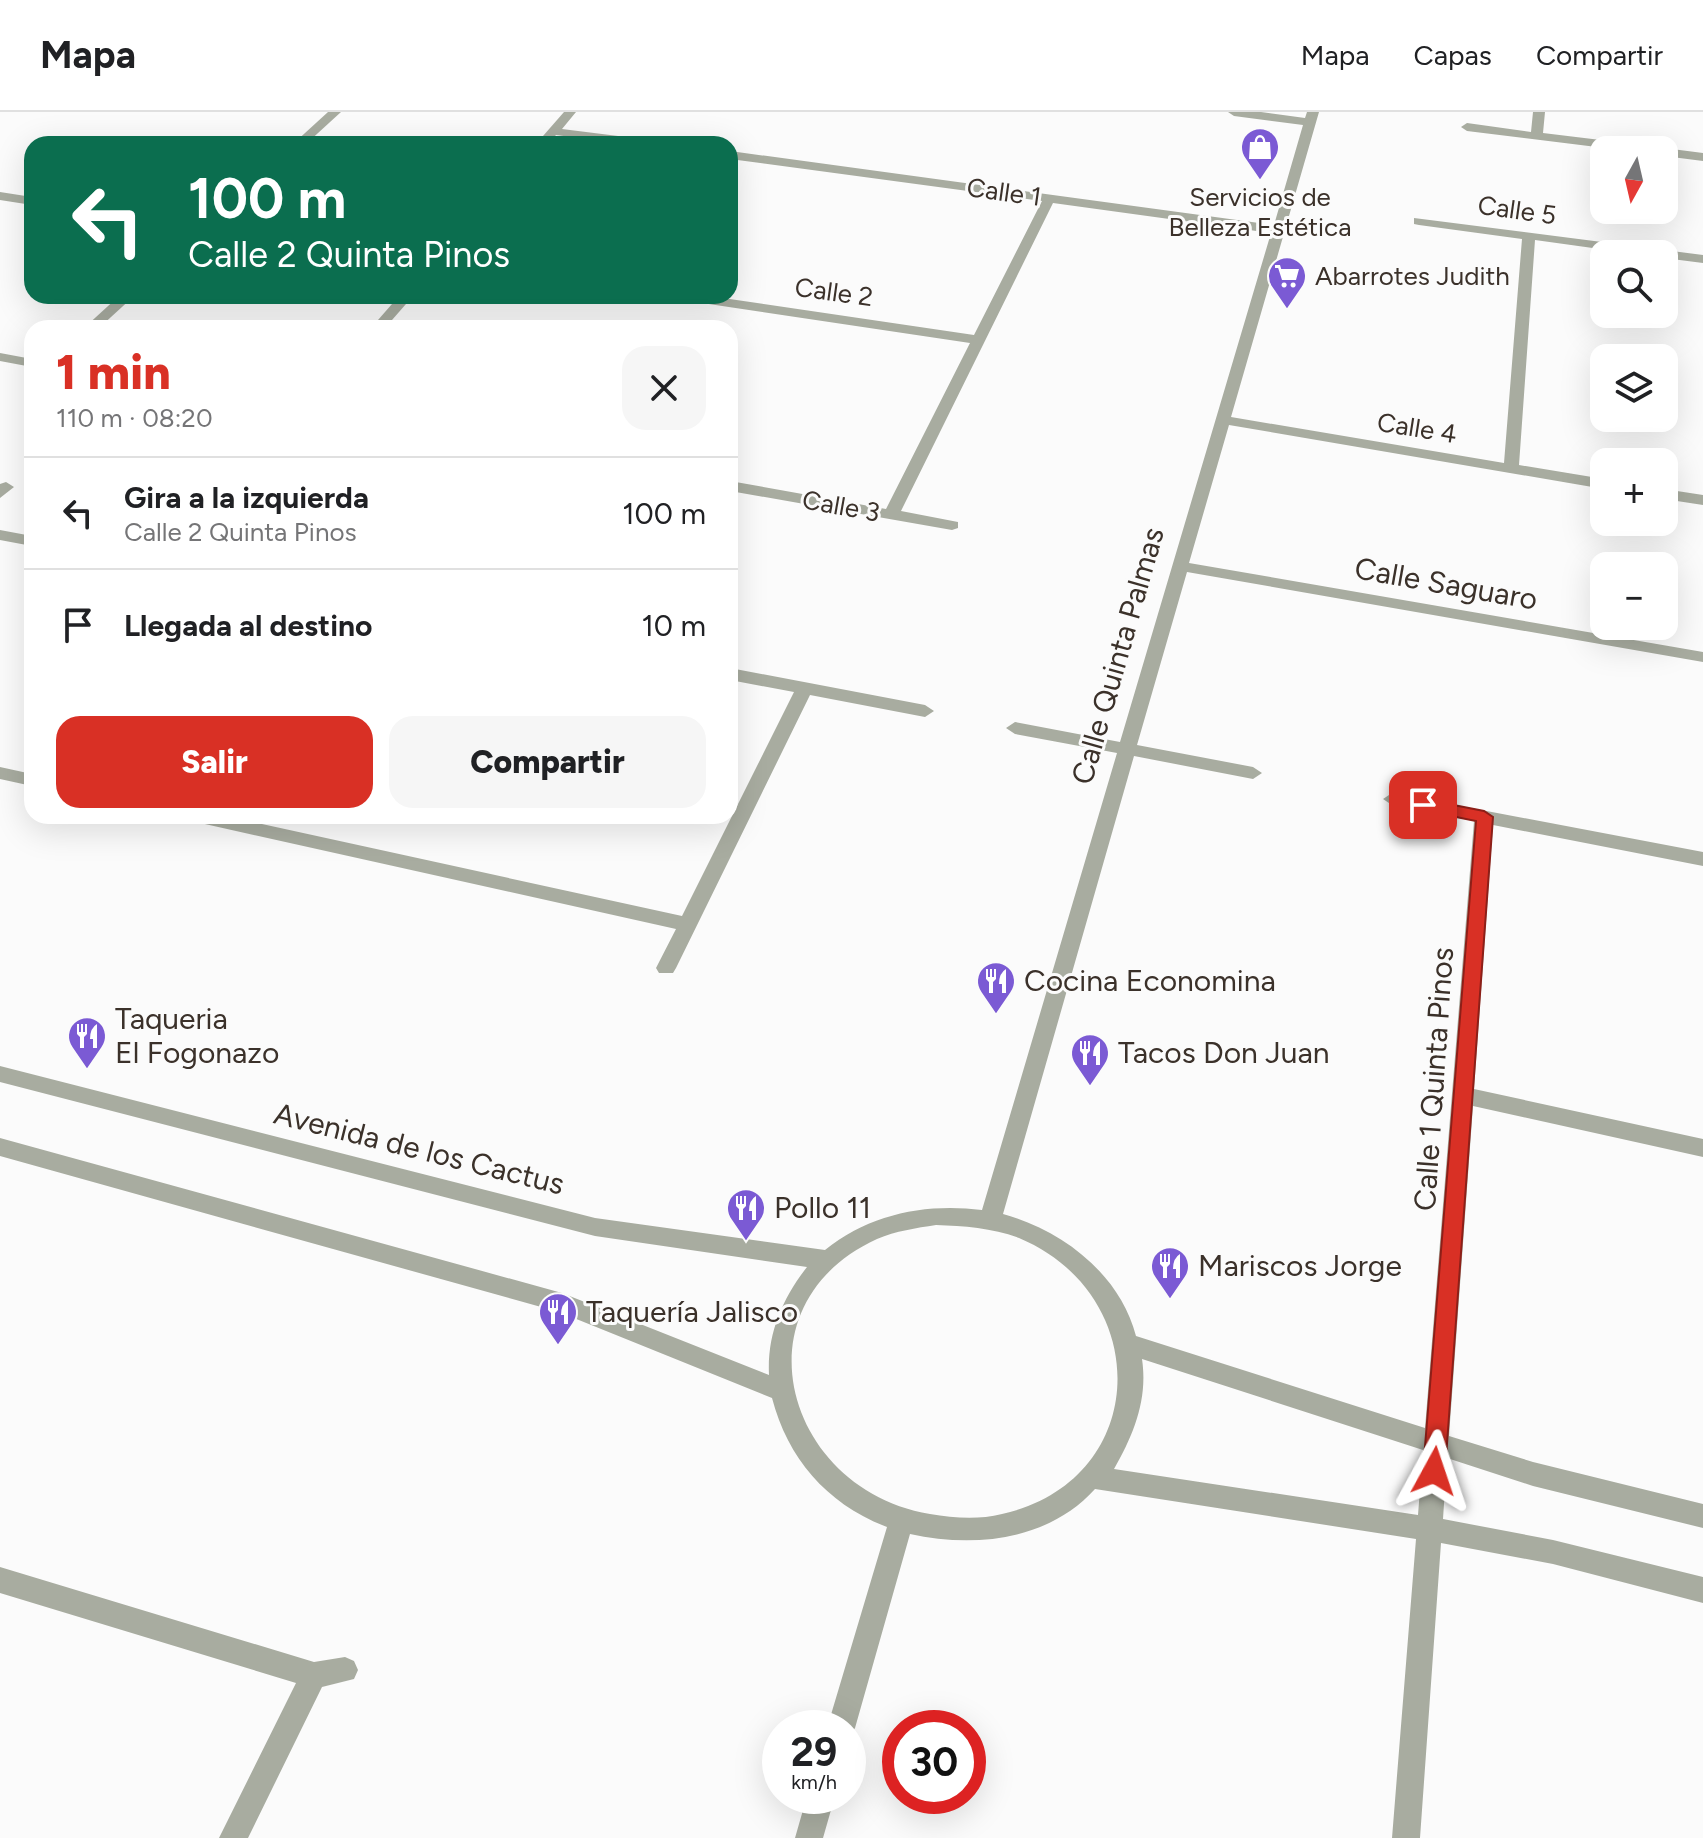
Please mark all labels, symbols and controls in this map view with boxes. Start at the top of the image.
text: Mapa [40,32,136,78]
text: Mapa [1301,38,1370,72]
text: Capas [1414,38,1492,72]
text: Compartir [1536,38,1663,72]
shop icon: Servicios de Belleza Estética [1239,126,1281,181]
north arrow [1590,136,1678,224]
map controls [1590,136,1678,640]
text: 100 m [188,165,346,232]
icon: left [56,168,160,272]
street label: Calle 1 [965,171,1043,213]
place label: Servicios de Belleza Estética [1169,181,1351,243]
street label: Calle 5 [1476,189,1558,231]
text: Calle 2 Quinta Pinos [188,233,510,276]
button: search [1590,240,1678,328]
supermarket icon: Abarrotes Judith [1266,255,1308,310]
place label: Abarrotes Judith [1315,260,1510,292]
street label: Calle 2 [793,271,875,313]
text: 1 min [56,343,171,401]
button: layers [1590,344,1678,432]
button: close [622,346,706,430]
text: 110 m · 08:20 [56,402,213,434]
street label: Calle 4 [1375,406,1459,450]
button: + [1590,448,1678,536]
text: Gira a la izquierda [124,479,369,516]
street label: Calle 3 [800,483,882,529]
icon: left [56,491,100,535]
text: 100 m [622,495,706,532]
text: Calle 2 Quinta Pinos [124,516,357,548]
street label: Calle Quinta Palmas [1063,523,1172,789]
street label: Calle Saguaro [1352,549,1540,618]
button: − [1590,552,1678,640]
icon: arrive [56,603,100,647]
text: Llegada al destino [124,607,372,644]
text: 10 m [641,607,706,644]
button: Salir [56,716,373,808]
button: Compartir [389,716,706,808]
pin [1389,771,1457,839]
icon: arrive [1401,783,1445,827]
street label: Calle 1 Quinta Pinos [1406,946,1461,1212]
restaurant icon: Cocina Economina [975,960,1017,1015]
place label: Cocina Economina [1024,962,1276,999]
place label: Taqueria El Fogonazo [115,1000,279,1071]
restaurant icon: Taqueria El Fogonazo [66,1015,108,1070]
restaurant icon: Tacos Don Juan [1069,1032,1111,1087]
place label: Tacos Don Juan [1118,1034,1329,1071]
street label: Avenida de los Cactus [270,1095,568,1202]
restaurant icon: Pollo 11 [725,1187,767,1242]
place label: Pollo 11 [774,1189,871,1226]
restaurant icon: Mariscos Jorge [1149,1245,1191,1300]
place label: Mariscos Jorge [1198,1247,1402,1284]
restaurant icon: Taquería Jalisco [537,1291,579,1346]
place label: Taquería Jalisco [586,1293,798,1330]
position arrow [1392,1429,1476,1513]
speed limit sign: 30 [882,1710,986,1814]
text: 29 [791,1728,837,1776]
text: km/h [791,1770,837,1794]

